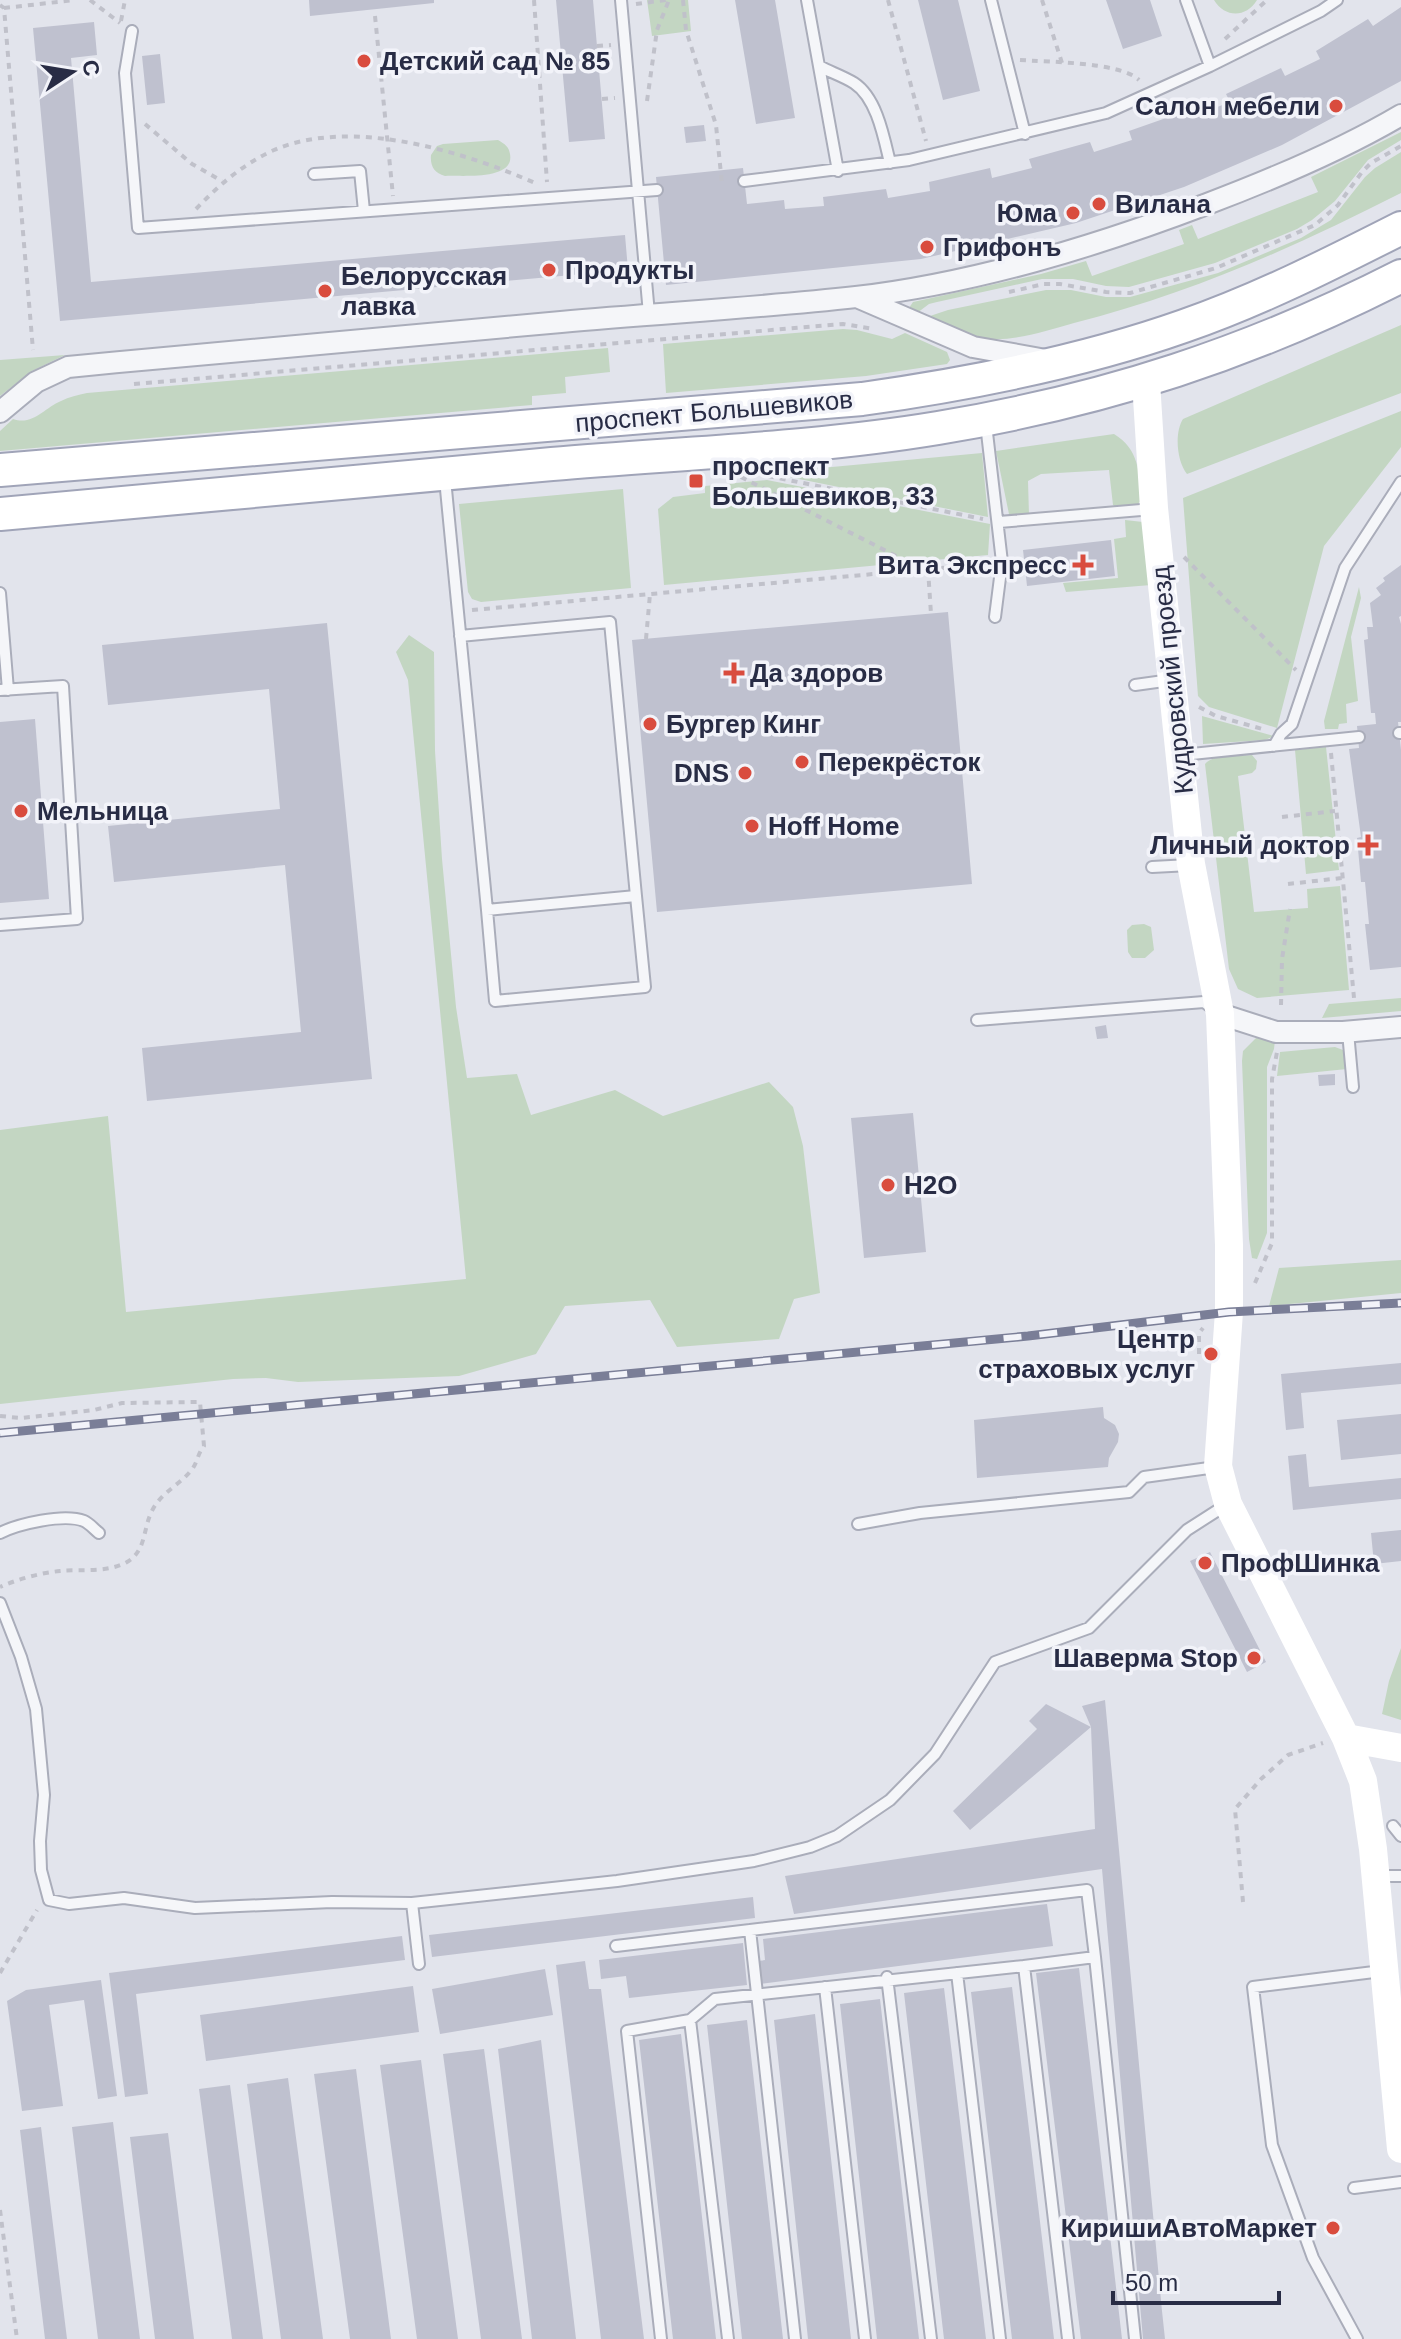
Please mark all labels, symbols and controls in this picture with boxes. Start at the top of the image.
north arrow [32,32,112,112]
place label: Детский сад № 85 [380,46,610,76]
marker: Детский сад № 85 [355,52,373,70]
text: С [77,58,105,78]
place label: Салон мебели [1135,91,1320,121]
marker: Салон мебели [1327,97,1345,115]
place label: Вилана [1115,189,1211,219]
marker: Вилана [1090,195,1108,213]
place label: Юма [997,198,1058,228]
marker: Юма [1064,204,1082,222]
place label: Грифонъ [943,232,1062,262]
marker: Грифонъ [918,238,936,256]
place label: Продукты [565,255,694,285]
place label: Белорусская лавка [341,261,507,321]
marker: Продукты [540,261,558,279]
marker: Белорусская лавка [316,282,334,300]
street label: проспект Большевиков [574,384,854,438]
place label: проспект Большевиков, 33 [712,451,934,511]
marker: проспект Большевиков, 33 [687,472,705,490]
place label: Вита Экспресс [878,550,1067,580]
marker: Вита Экспресс [1074,556,1092,574]
street label: Кудровский проезд [1145,565,1199,795]
place label: Да здоров [750,658,883,688]
marker: Да здоров [725,664,743,682]
place label: Бургер Кинг [666,709,821,739]
marker: Бургер Кинг [641,715,659,733]
place label: Перекрёсток [818,747,982,777]
marker: Перекрёсток [793,753,811,771]
place label: DNS [674,758,729,788]
marker: DNS [736,764,754,782]
place label: Мельница [37,796,169,826]
marker: Мельница [12,802,30,820]
place label: Hoff Home [768,811,899,841]
marker: Hoff Home [743,817,761,835]
place label: Личный доктор [1150,830,1350,860]
marker: Личный доктор [1357,834,1379,856]
place label: H2O [904,1170,957,1200]
marker: H2O [879,1176,897,1194]
place label: Центр страховых услуг [978,1324,1195,1384]
marker: Центр страховых услуг [1202,1345,1220,1363]
place label: ПрофШинка [1221,1548,1380,1578]
marker: ПрофШинка [1196,1554,1214,1572]
place label: Шаверма Stop [1053,1643,1238,1673]
marker: Шаверма Stop [1245,1649,1263,1667]
place label: КиришиАвтоМаркет [1061,2213,1317,2243]
marker: КиришиАвтоМаркет [1324,2219,1342,2237]
scale bar [1113,2255,1279,2305]
text: 50 m [1125,2269,1178,2296]

